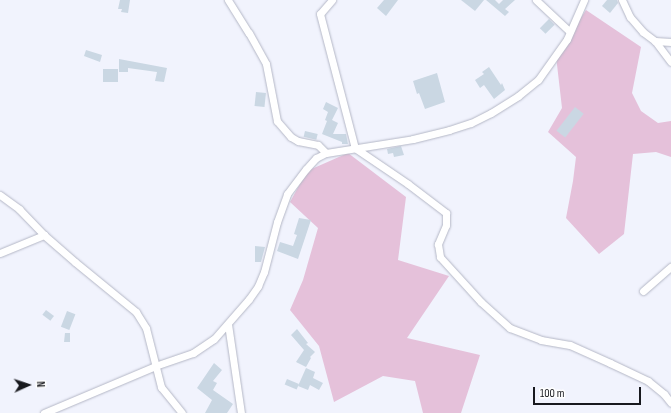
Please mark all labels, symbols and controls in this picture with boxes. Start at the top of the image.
north arrow [8,365,48,405]
scale bar [535,379,643,405]
text: N [34,381,47,388]
text: 100 m [540,386,565,401]

